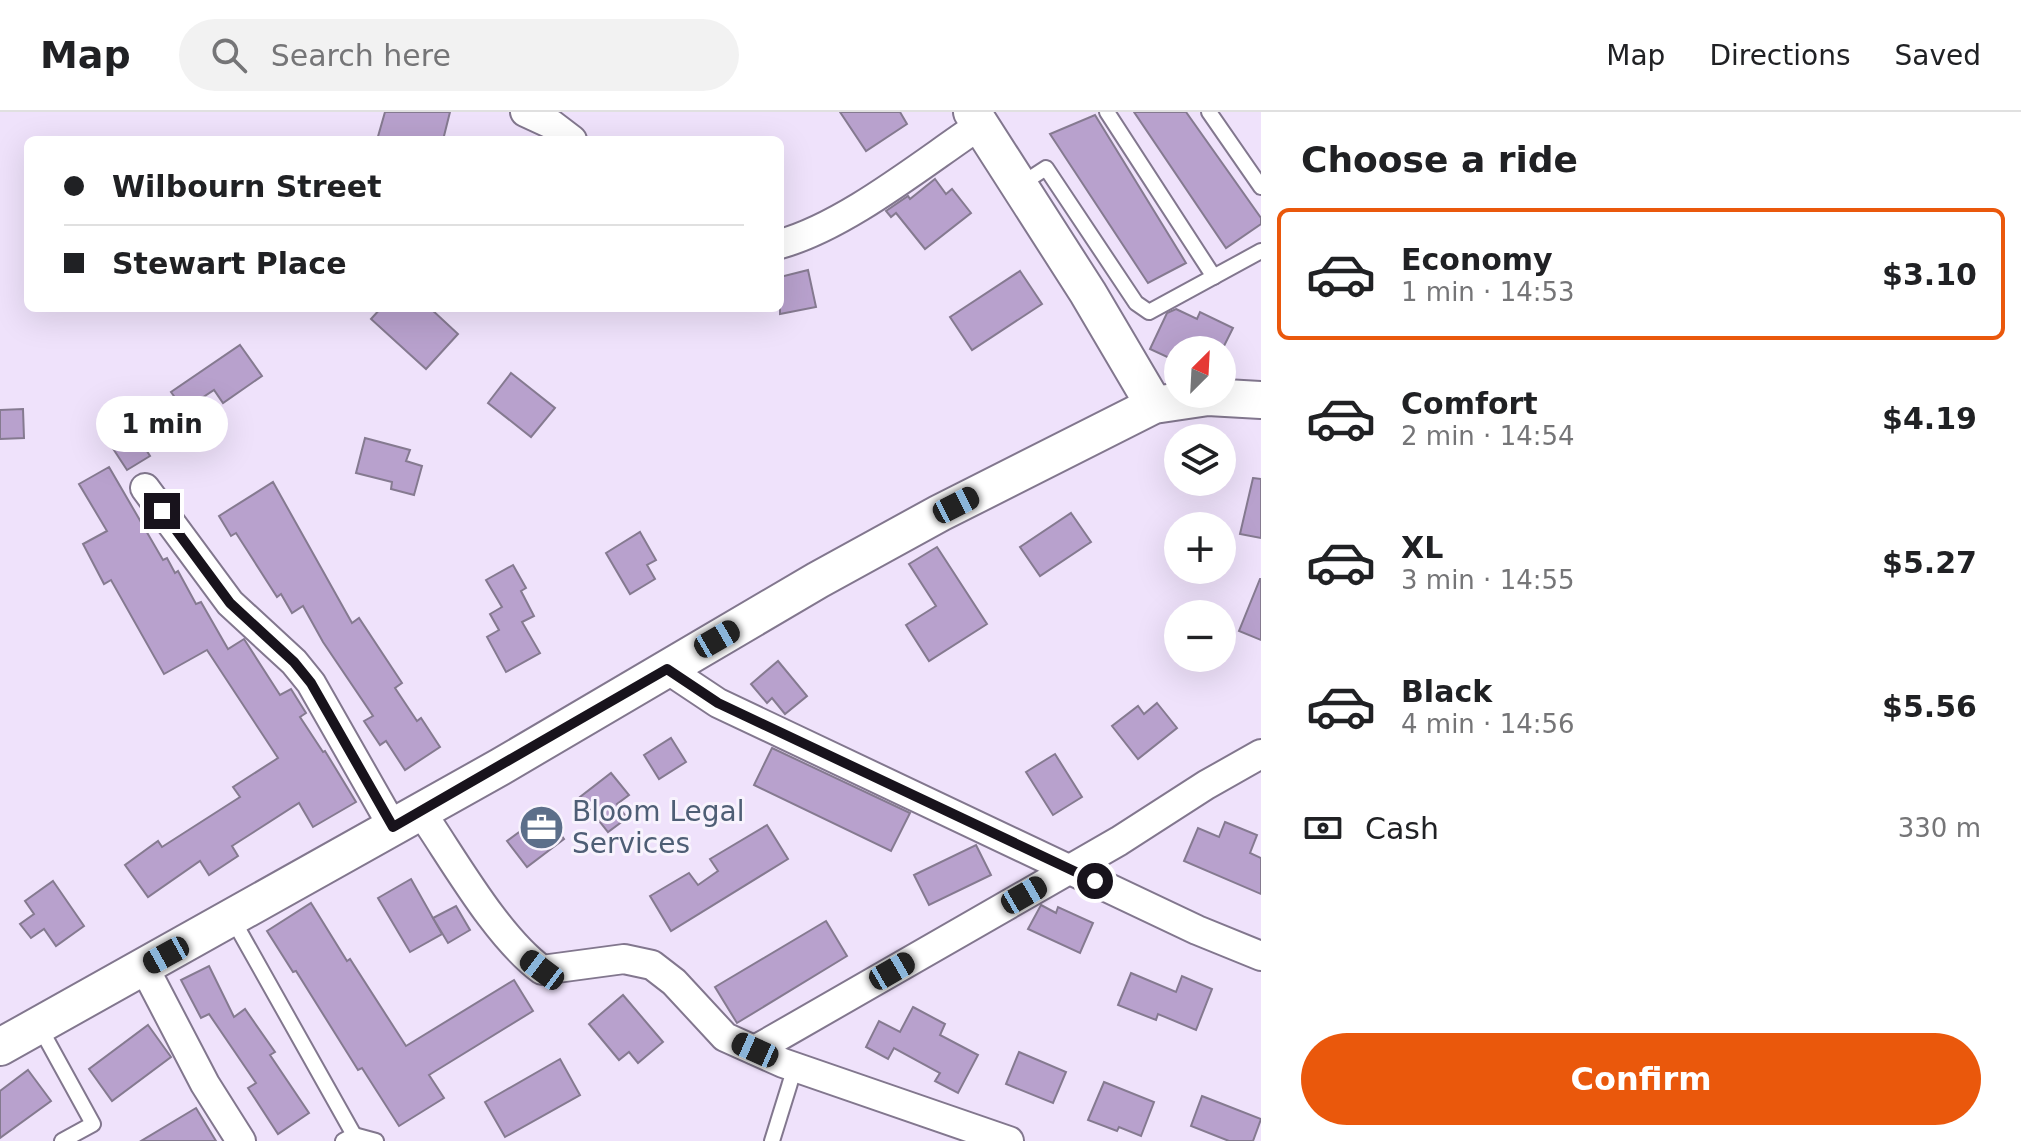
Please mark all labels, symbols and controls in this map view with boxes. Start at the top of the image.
search box [179,19,739,91]
text: Map [40,33,131,77]
icon: search [207,33,251,77]
text: Search here [271,38,451,73]
text: Map [1606,39,1665,72]
text: Directions [1709,39,1850,72]
text: Saved [1894,39,1981,72]
text: Choose a ride [1301,139,1578,180]
text: Wilbourn Street [112,169,381,204]
icon: car [1305,238,1377,310]
text: Economy [1401,242,1553,277]
text: Stewart Place [112,246,346,281]
text: $3.10 [1882,257,1977,292]
text: 1 min · 14:53 [1401,277,1575,307]
north arrow [1164,336,1236,408]
map controls [1164,336,1236,672]
icon: car [1305,382,1377,454]
text: Comfort [1401,386,1538,421]
callout: 1 min [96,395,228,451]
text: $4.19 [1882,401,1977,436]
text: 1 min [121,409,203,439]
text: 2 min · 14:54 [1401,421,1575,451]
button: layers [1164,424,1236,496]
car [929,483,983,527]
route end [144,493,180,529]
button: + [1164,512,1236,584]
icon: car [1305,526,1377,598]
text: XL [1401,530,1443,565]
text: $5.27 [1882,545,1977,580]
text: 3 min · 14:55 [1401,565,1575,595]
button: − [1164,600,1236,672]
car [690,617,744,661]
icon: car [1305,670,1377,742]
text: Black [1401,674,1492,709]
text: $5.56 [1882,689,1977,724]
text: 4 min · 14:56 [1401,709,1575,739]
place label: Bloom Legal Services [572,795,744,860]
office icon: Bloom Legal Services [517,803,565,851]
icon: cash [1301,806,1345,850]
text: Cash [1365,811,1439,846]
text: 330 m [1898,813,1981,843]
route start [1077,863,1113,899]
car [997,873,1051,917]
car [139,933,193,977]
car [516,946,568,994]
car [865,949,919,993]
car [728,1029,782,1071]
button: Confirm [1301,1033,1981,1125]

